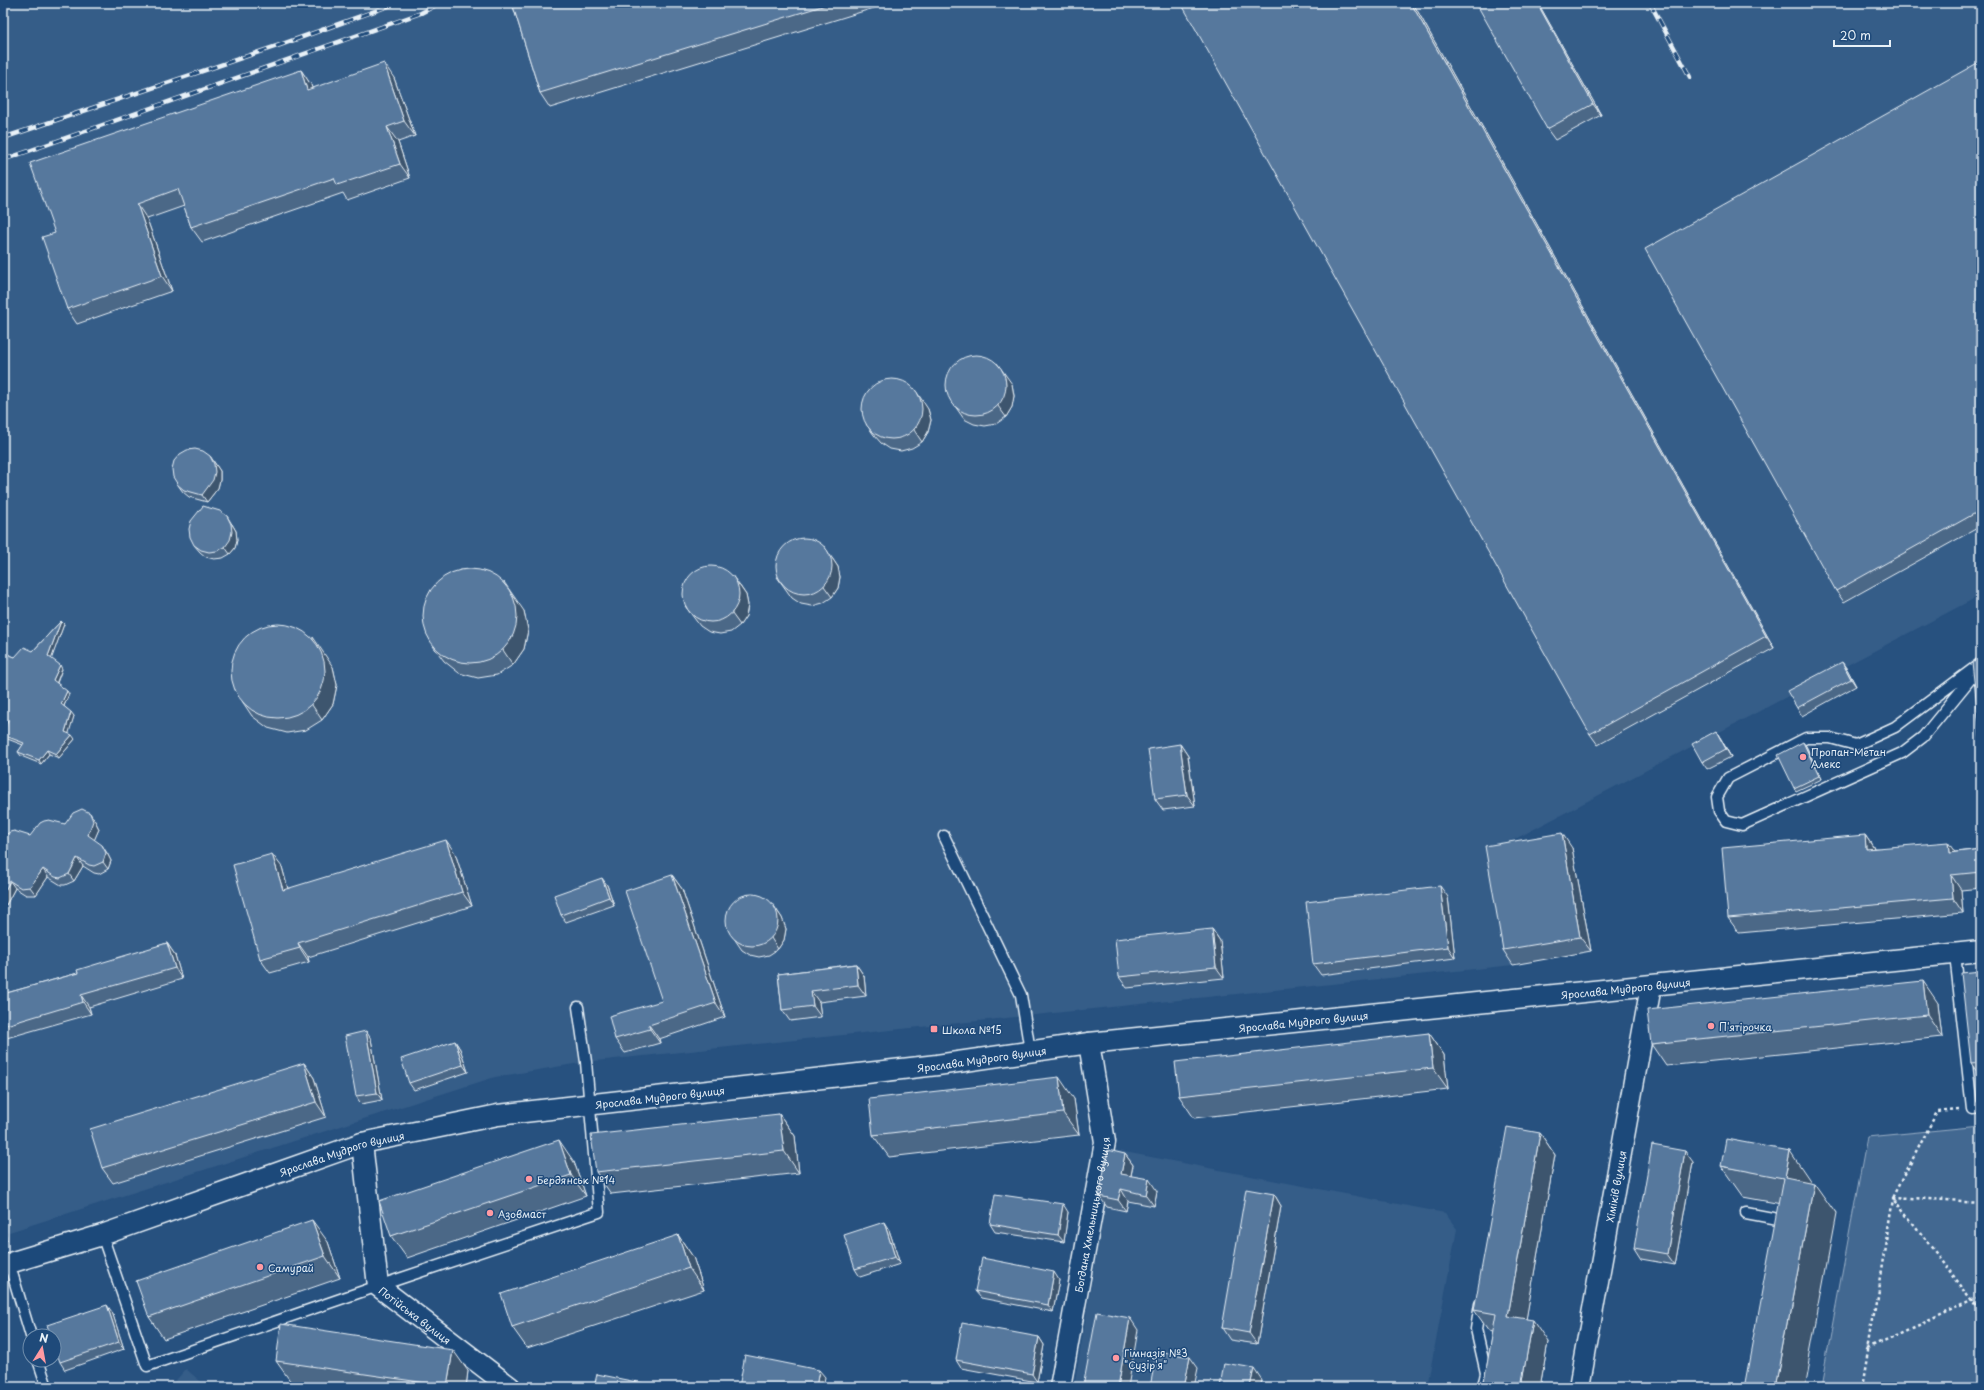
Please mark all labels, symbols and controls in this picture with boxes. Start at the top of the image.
scale bar [1834,22,1890,48]
text: 20 m [1840,26,1871,44]
place label: Пропан-Метан Алекс [1811,744,1886,771]
marker: Пропан-Метан Алекс [1798,752,1808,762]
street label: Ярослава Мудрого вулиця [1559,974,1691,1002]
street label: Ярослава Мудрого вулиця [1237,1007,1369,1035]
place label: П'ятірочка [1719,1019,1772,1034]
marker: П'ятірочка [1706,1021,1716,1031]
place label: Школа №15 [942,1022,1002,1037]
marker: Школа №15 [929,1024,939,1034]
street label: Ярослава Мудрого вулиця [915,1042,1047,1075]
street label: Ярослава Мудрого вулиця [593,1082,725,1112]
street label: Ярослава Мудрого вулиця [276,1127,406,1180]
street label: Богдана Хмельницького вулиця [1070,1136,1113,1294]
street label: Хіміків вулиця [1601,1149,1629,1223]
place label: Бердянськ №14 [537,1172,616,1187]
marker: Бердянськ №14 [524,1174,534,1184]
place label: Азовмаст [498,1206,547,1221]
marker: Азовмаст [485,1208,495,1218]
place label: Самурай [268,1260,314,1275]
marker: Самурай [255,1262,265,1272]
street label: Потійська вулиця [376,1282,455,1347]
north arrow [22,1328,62,1368]
text: N [38,1329,50,1347]
place label: Гімназія №3 "Сузір'я" [1124,1345,1188,1373]
marker: Гімназія №3 "Сузір'я" [1111,1353,1121,1363]

